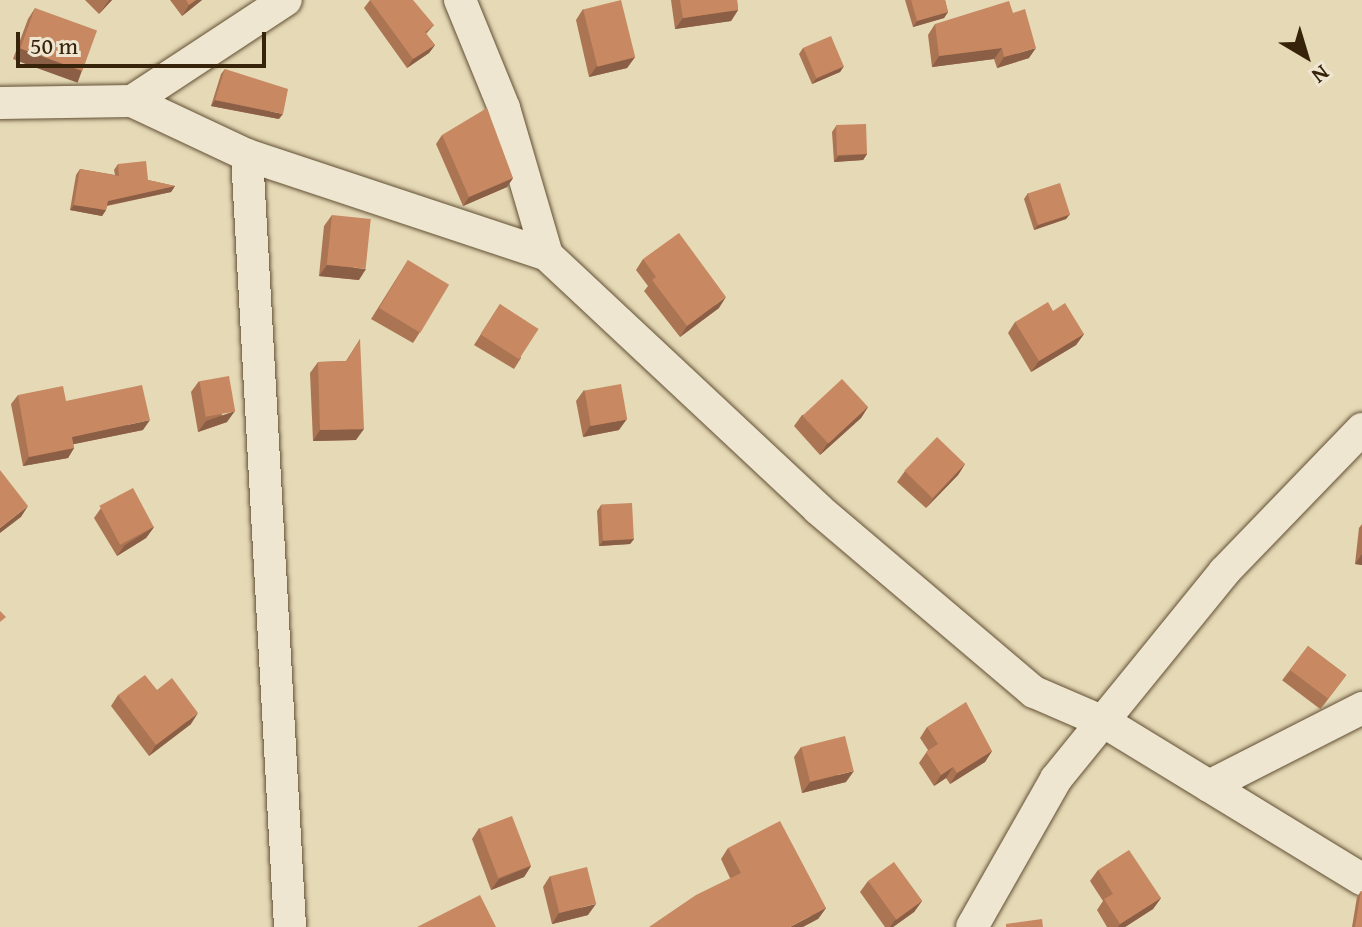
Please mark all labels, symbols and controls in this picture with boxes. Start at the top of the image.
scale bar [20,16,270,66]
north arrow [1266,16,1346,96]
text: 50 m [30,28,78,63]
text: N [1305,58,1336,92]

